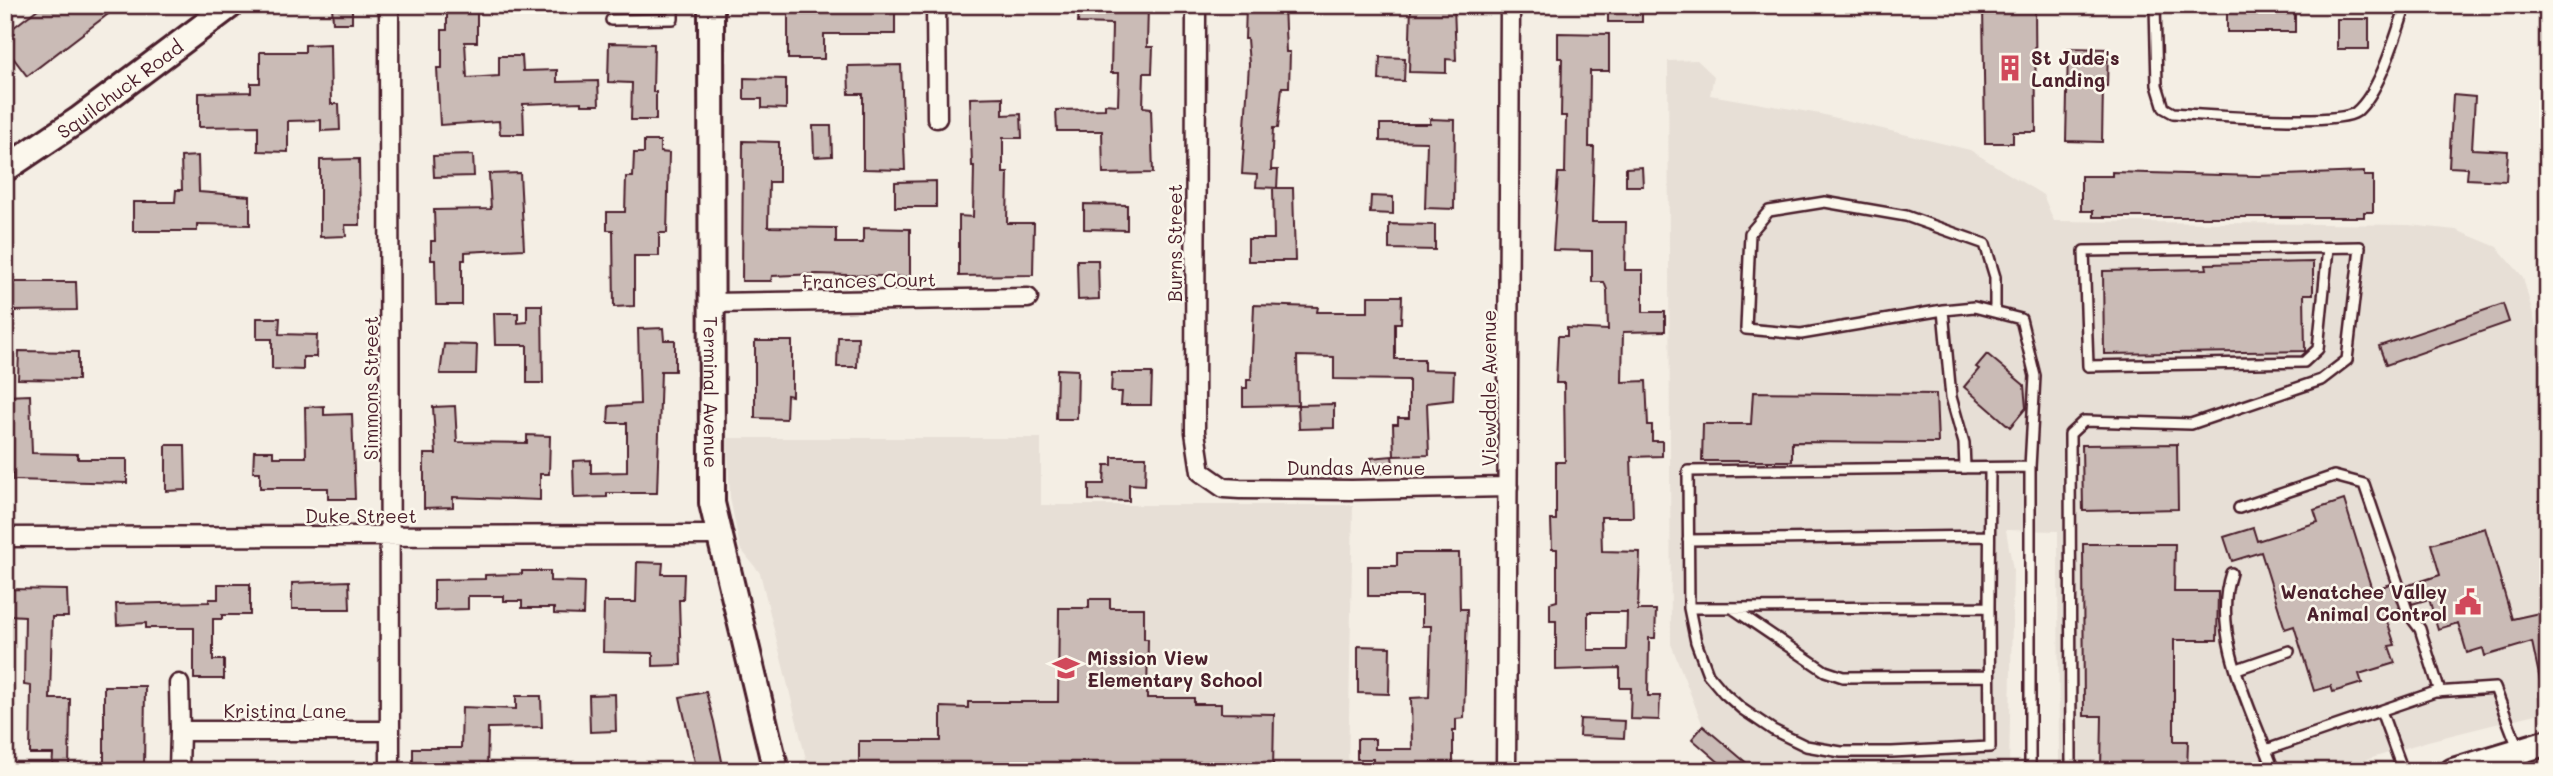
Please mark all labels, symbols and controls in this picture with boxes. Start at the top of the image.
street label: Squilchuck Road [52,33,187,143]
place label: St Jude's Landing [2031,45,2120,92]
building icon: St Jude's Landing [1995,53,2025,83]
street label: Burns Street [1162,184,1187,302]
street label: Frances Court [802,266,936,294]
street label: Viewdale Avenue [1476,310,1501,466]
street label: Simmons Street [358,316,383,460]
street label: Terminal Avenue [699,316,724,468]
street label: Dundas Avenue [1287,455,1425,480]
street label: Duke Street [305,503,417,528]
place label: Wenatchee Valley Animal Control [2280,579,2447,626]
public building icon: Wenatchee Valley Animal Control [2453,587,2483,617]
place label: Mission View Elementary School [1087,645,1263,692]
school or university icon: Mission View Elementary School [1051,653,1081,683]
street label: Kristina Lane [224,698,346,723]

